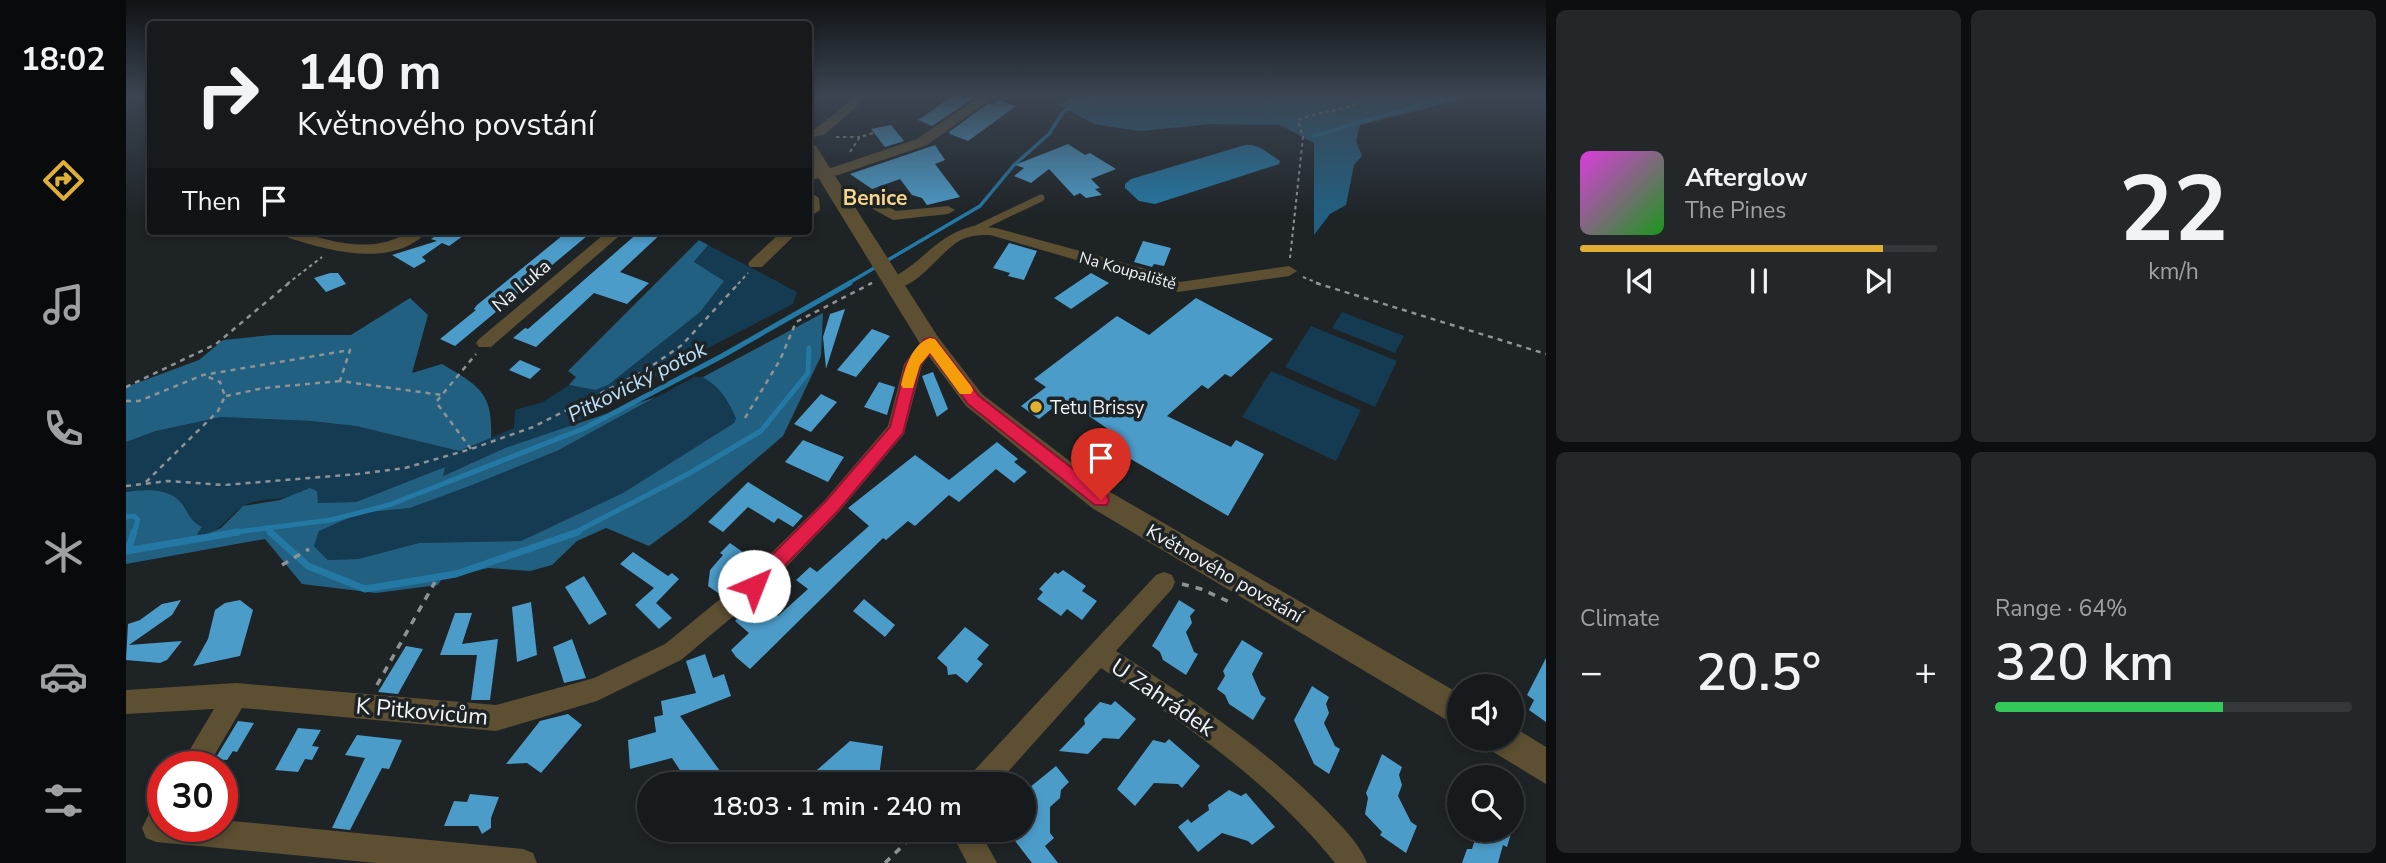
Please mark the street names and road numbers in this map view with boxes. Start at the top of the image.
street label: Na Koupaliště [1077,247,1179,295]
street label: Na Luka [487,254,557,318]
street label: Květnového povstání [1141,518,1309,630]
street label: U Zahrádek [1105,651,1221,744]
street label: K Pitkovicům [355,690,489,733]

